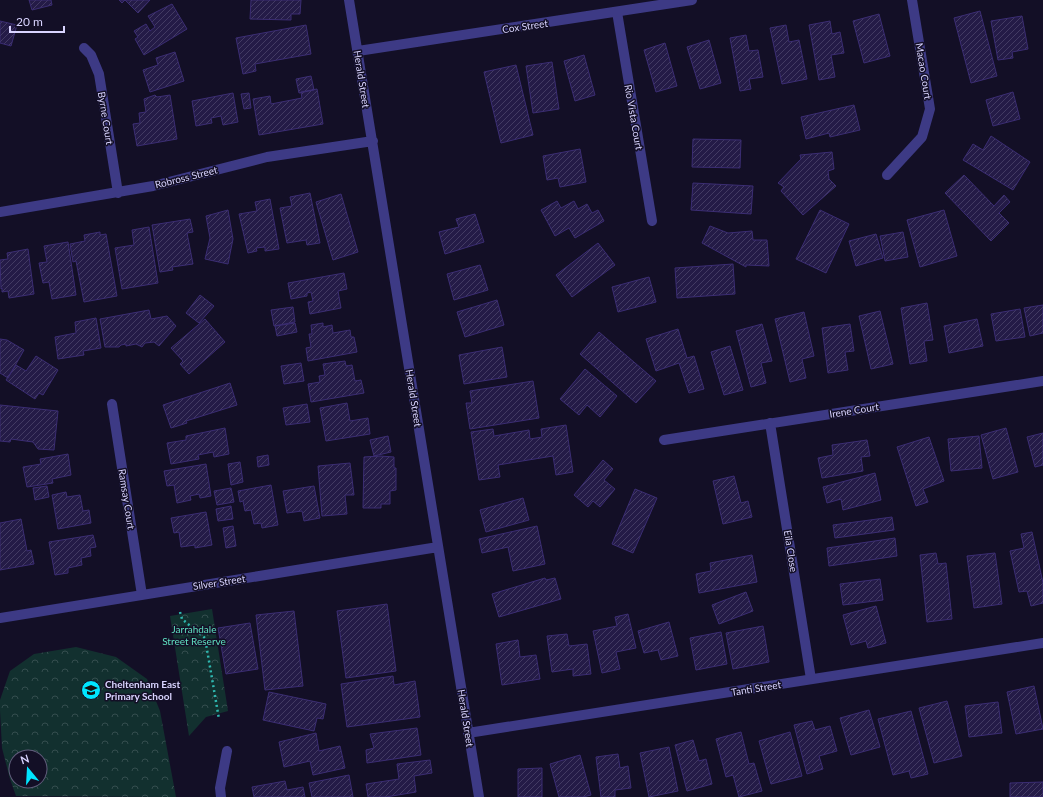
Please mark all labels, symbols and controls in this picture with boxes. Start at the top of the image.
scale bar [10,8,64,34]
text: 20 m [16,14,43,29]
street label: Cox Street [501,17,549,35]
street label: Macao Court [914,42,934,101]
street label: Herald Street [352,49,373,109]
street label: Rio Vista Court [622,83,646,151]
street label: Byrne Court [96,91,116,146]
street label: Robross Street [154,163,219,191]
street label: Herald Street [404,368,425,428]
street label: Irene Court [828,400,880,420]
street label: Ramsay Court [116,468,138,531]
street label: Eila Close [782,529,800,573]
street label: Silver Street [192,572,246,592]
park label: Jarrahdale Street Reserve [162,623,226,647]
place label: Cheltenham East Primary School [105,678,180,702]
street label: Tanti Street [730,678,782,698]
school or university icon: Cheltenham East Primary School [80,679,102,701]
street label: Herald Street [456,688,477,748]
north arrow [8,749,48,789]
text: N [19,752,31,767]

